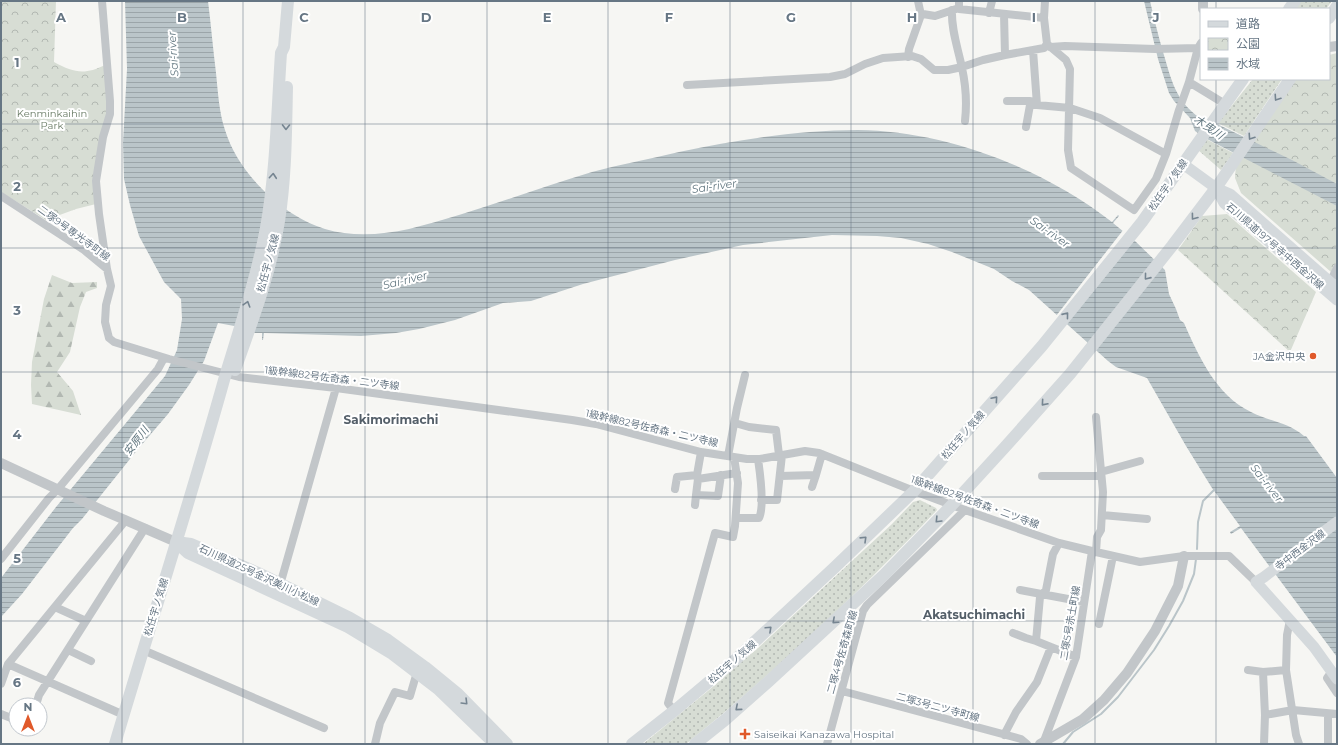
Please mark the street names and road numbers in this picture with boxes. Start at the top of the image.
street label: 松任宇ノ気線 [1145,157,1191,213]
street label: 石川県道197号寺中西金沢線 [1223,200,1327,292]
street label: 二塚9号専光寺町線 [35,202,113,264]
street label: 松任宇ノ気線 [254,232,282,294]
street label: 1級幹線82号佐奇森・二ツ寺線 [264,363,400,393]
street label: 1級幹線82号佐奇森・二ツ寺線 [584,406,720,450]
street label: 松任宇ノ気線 [938,408,988,462]
street label: 1級幹線82号佐奇森・二ツ寺線 [909,473,1041,531]
street label: 寺中西金沢線 [1272,527,1328,573]
street label: 石川県道25号金沢美川小松線 [197,541,321,609]
street label: 松任宇ノ気線 [141,576,171,638]
street label: 二塚5号赤土町線 [1057,585,1083,661]
street label: 二塚4号佐奇森町線 [824,609,860,695]
street label: 松任宇ノ気線 [705,637,759,687]
street label: 二塚3号二ツ寺町線 [895,690,981,724]

